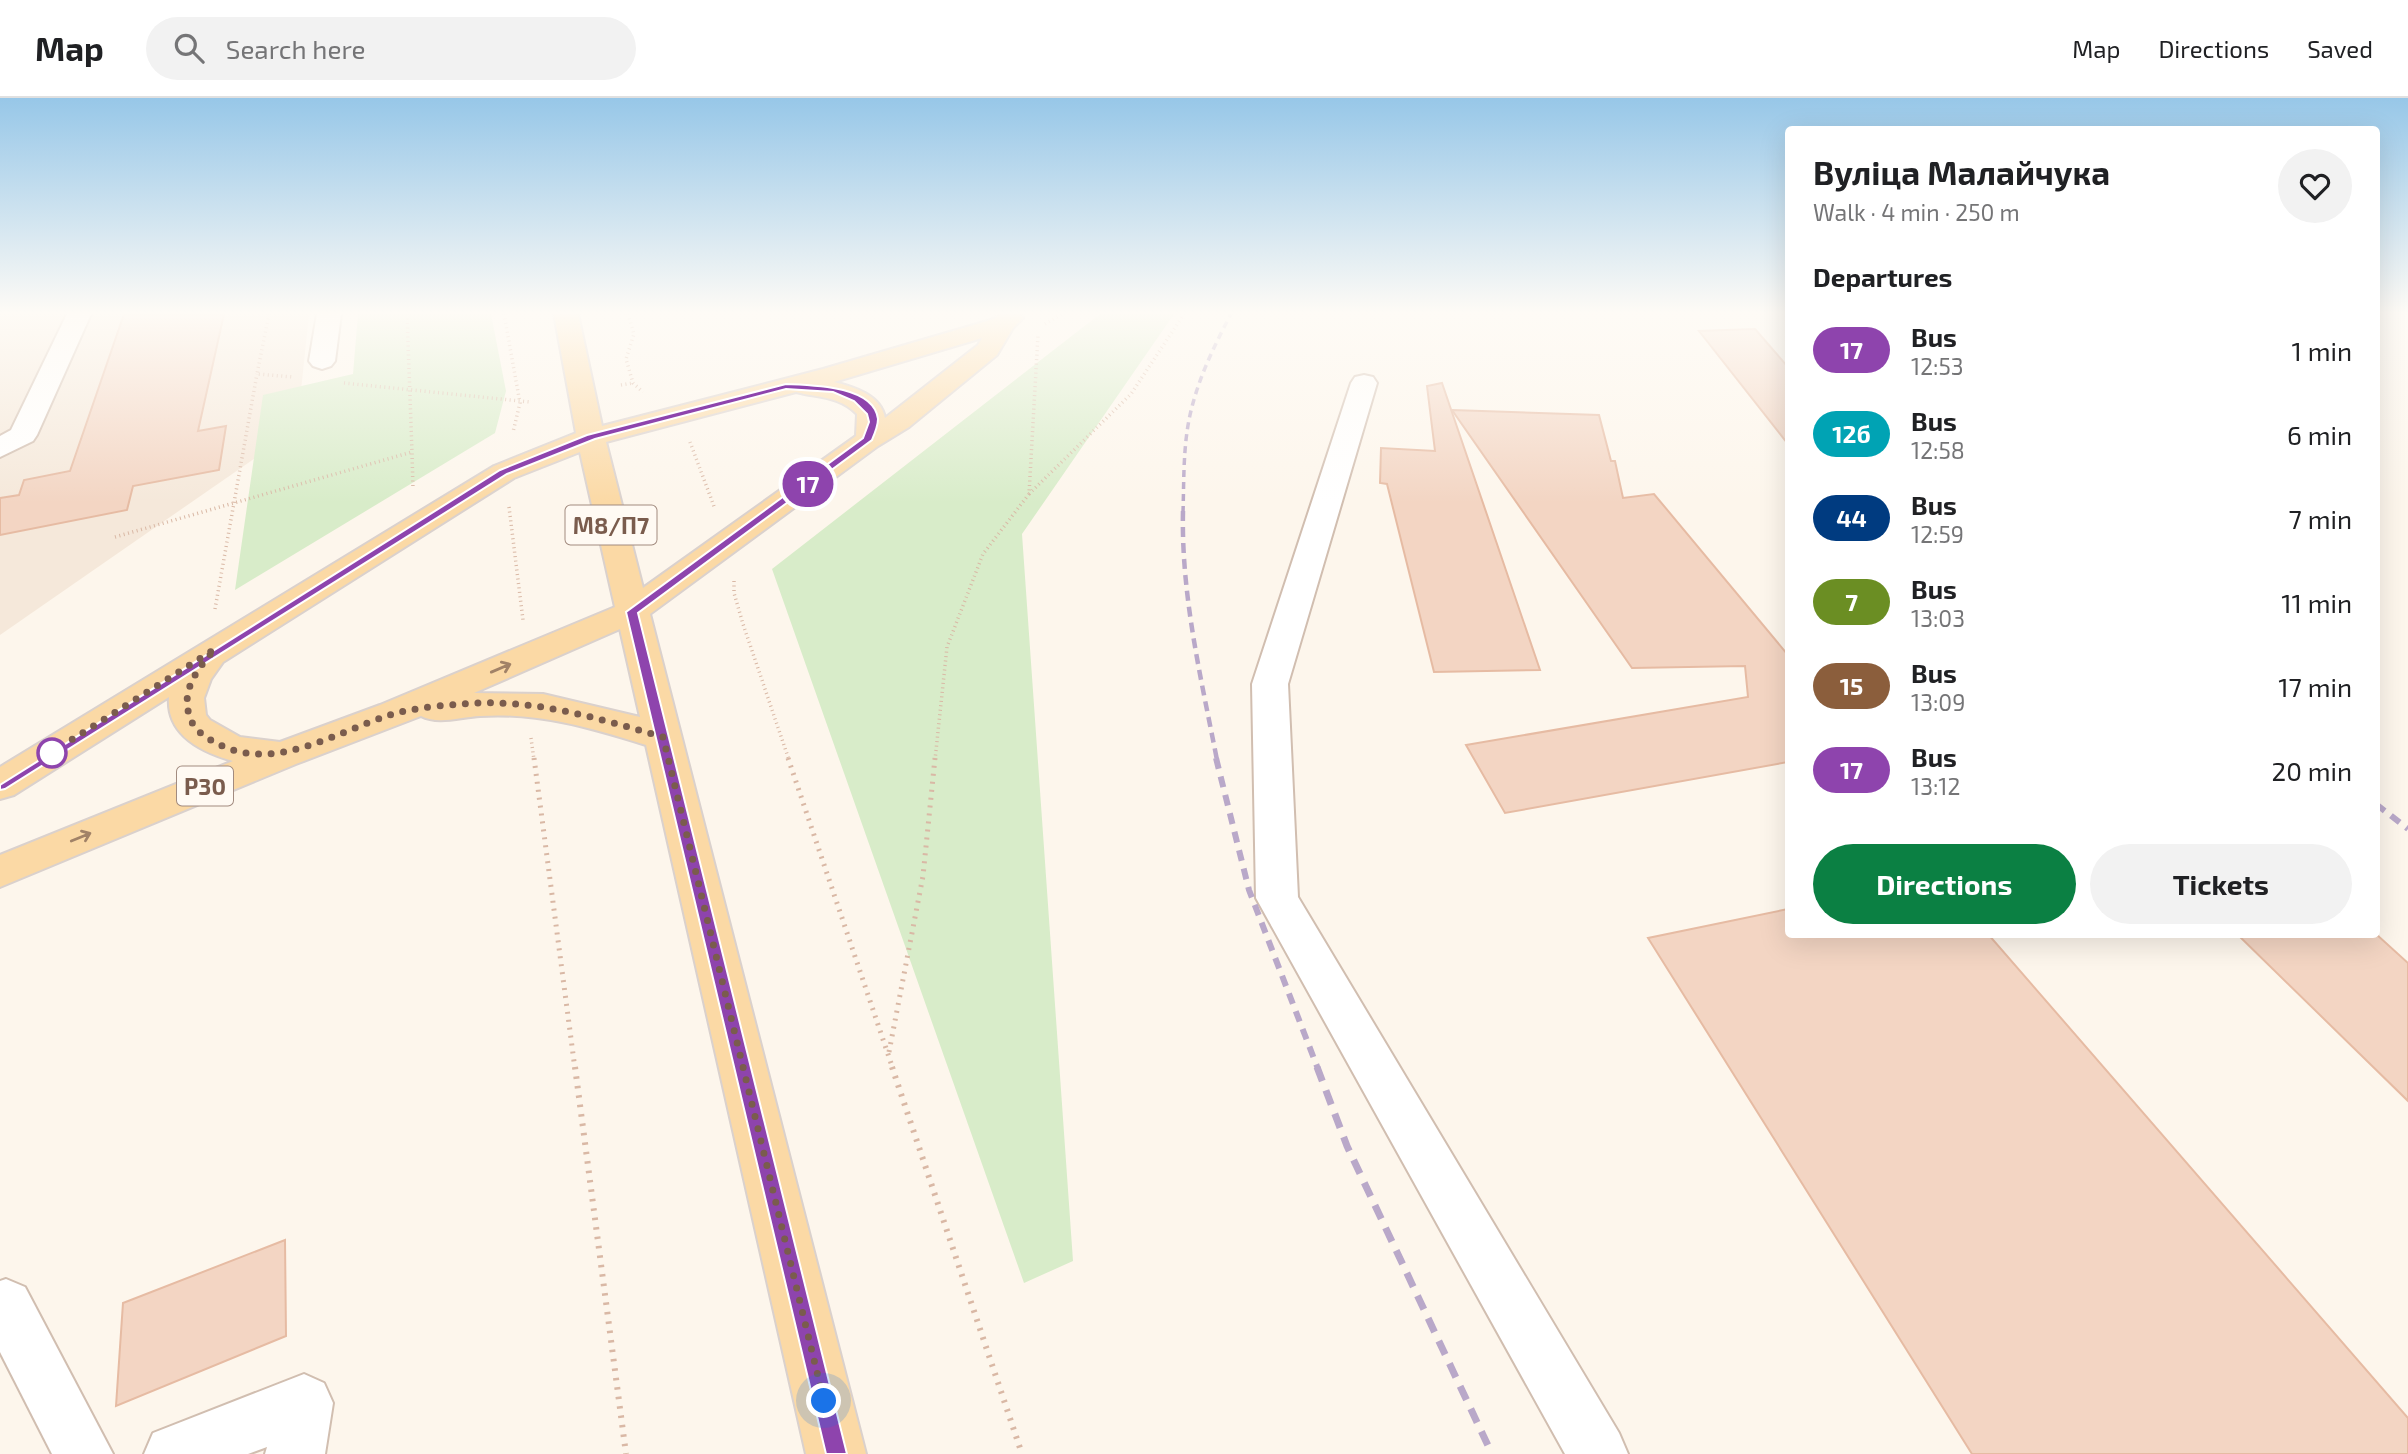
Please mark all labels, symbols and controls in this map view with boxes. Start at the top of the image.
search box [146,17,636,80]
text: Map [35,28,104,68]
icon: search [170,29,208,67]
text: Search here [226,33,365,64]
text: Map [2072,34,2120,63]
text: Directions [2158,34,2269,63]
text: Saved [2307,34,2373,63]
button: heart [2278,149,2352,223]
text: Вуліца Малайчука [1813,152,2110,192]
text: Walk · 4 min · 250 m [1813,198,2020,226]
text: Departures [1813,261,1952,292]
text: Bus [1911,321,1957,352]
text: 17 [1840,335,1863,364]
text: 1 min [2292,335,2352,366]
text: 12:53 [1911,352,1964,380]
text: Bus [1911,405,1957,436]
text: 12б [1832,419,1871,448]
text: 6 min [2287,419,2352,450]
text: 12:58 [1911,436,1965,464]
line badge: 17 [776,461,840,507]
text: 17 [796,469,820,498]
text: Bus [1911,489,1957,520]
text: 44 [1836,503,1867,532]
text: 7 min [2289,503,2352,534]
road number: М8/П7 [566,506,656,544]
text: 12:59 [1911,520,1964,548]
text: Bus [1911,573,1957,604]
text: 7 [1845,587,1858,616]
text: 11 min [2281,587,2352,618]
text: 13:03 [1911,604,1965,632]
text: Bus [1911,657,1957,688]
one-way arrow [490,660,511,673]
text: 15 [1840,671,1863,700]
text: 17 min [2278,671,2352,702]
text: 13:09 [1911,688,1965,716]
unlabelled marker [37,738,67,768]
text: Bus [1911,741,1957,772]
text: 17 [1840,755,1863,784]
text: 20 min [2272,755,2352,786]
road number: Р30 [177,766,233,806]
text: 13:12 [1911,772,1960,800]
one-way arrow [69,830,91,843]
button: Directions [1813,844,2076,924]
button: Tickets [2090,844,2352,924]
your location [806,1383,841,1418]

